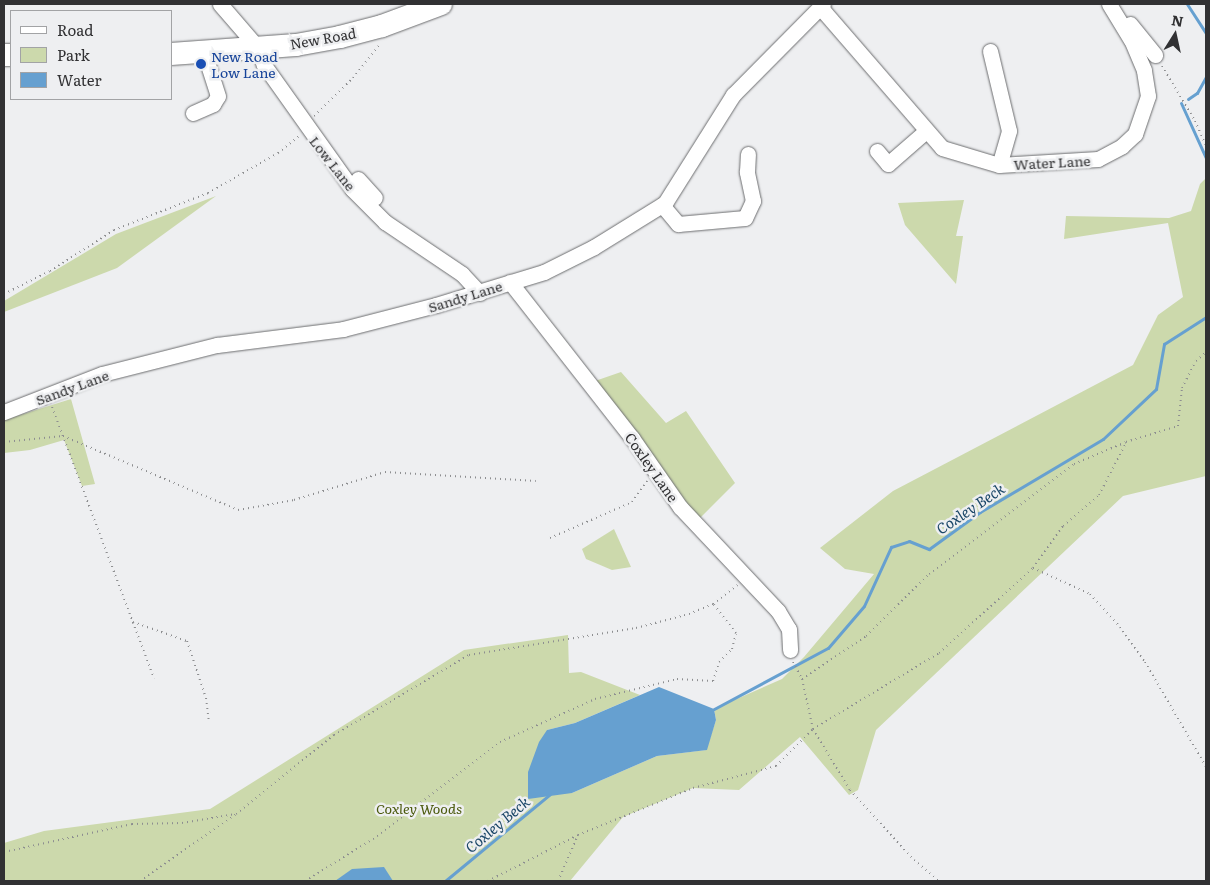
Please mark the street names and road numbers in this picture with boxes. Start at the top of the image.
street label: New Road [289,24,357,52]
street label: Low Lane [306,132,360,194]
street label: Water Lane [1013,152,1091,172]
street label: Sandy Lane [426,277,504,315]
street label: Sandy Lane [33,366,111,408]
street label: Coxley Lane [622,429,682,505]

